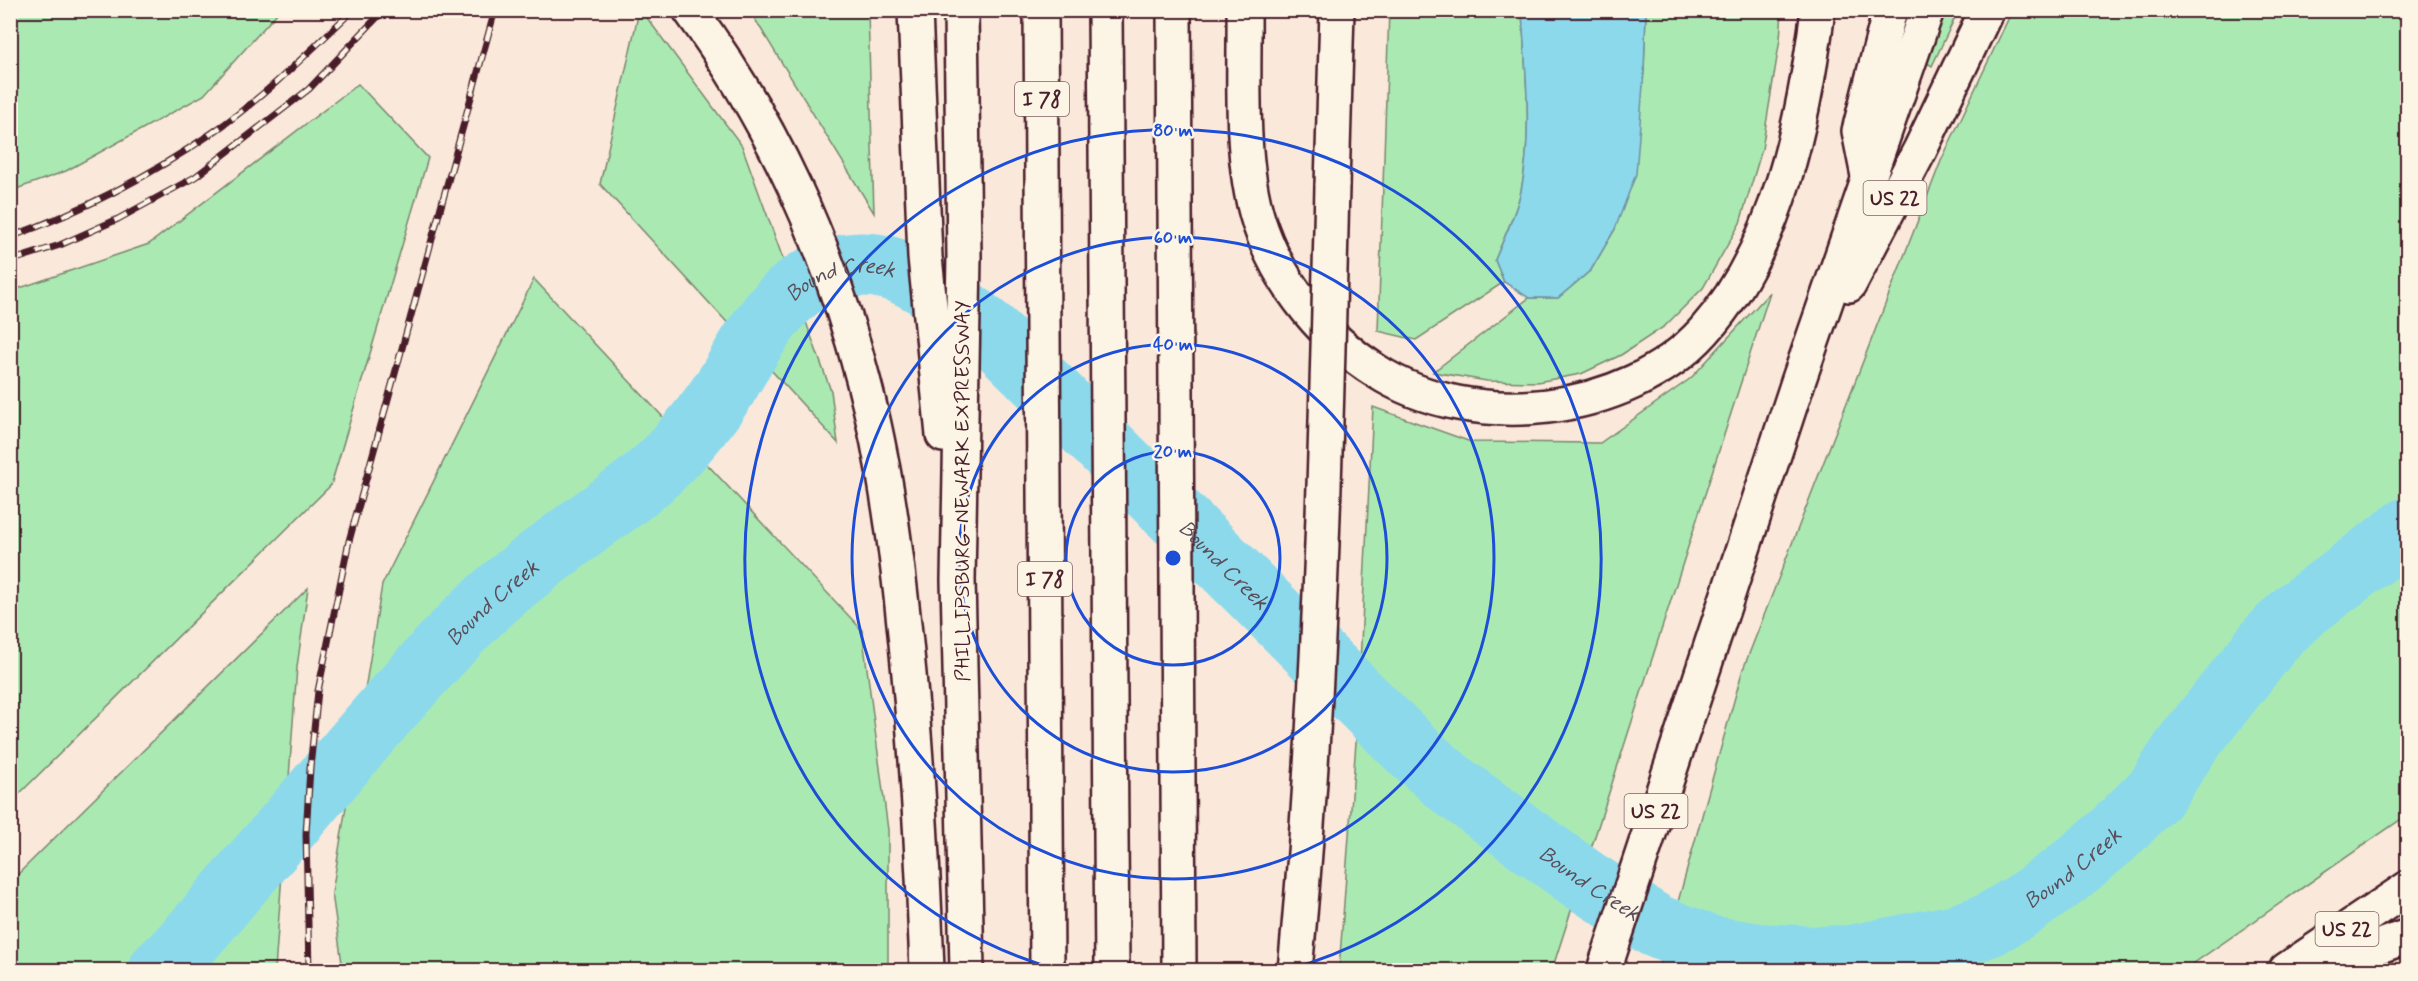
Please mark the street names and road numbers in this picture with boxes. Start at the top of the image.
road number: I 78 [1015,82,1069,116]
road number: US 22 [1864,181,1926,215]
street label: PHILLIPSBURG-NEWARK EXPRESSWAY [949,300,977,682]
road number: I 78 [1018,562,1072,596]
road number: US 22 [1624,794,1688,828]
road number: US 22 [2316,912,2378,946]

